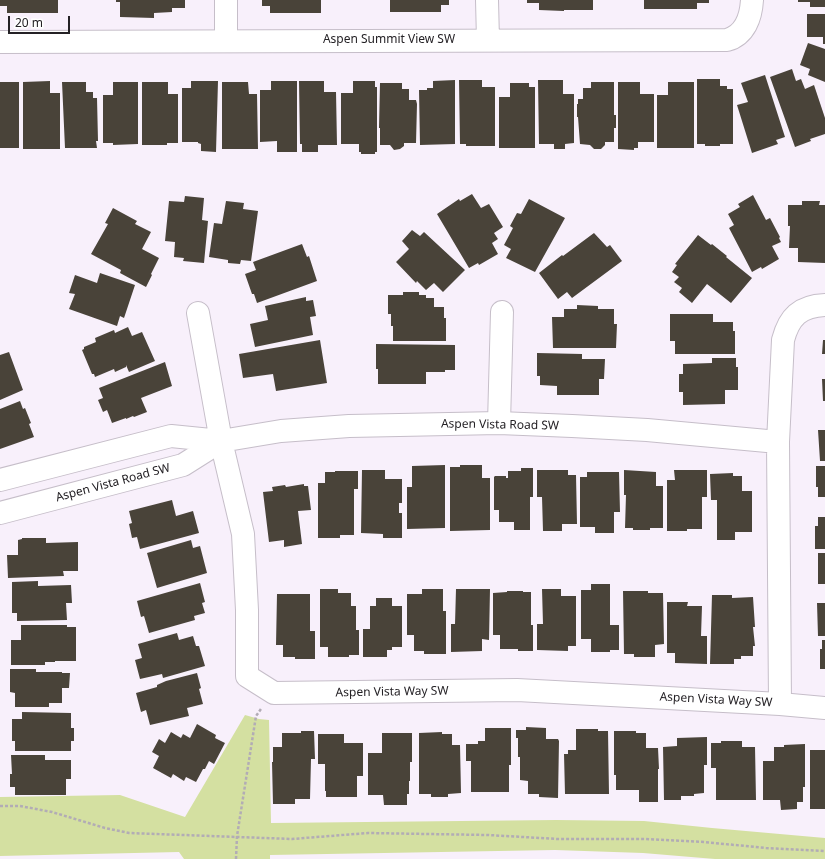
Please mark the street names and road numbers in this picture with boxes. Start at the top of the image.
street label: Aspen Summit View SW [323,33,455,47]
street label: Aspen Vista Road SW [441,417,559,433]
street label: Aspen Vista Road SW [54,461,172,505]
street label: Aspen Vista Way SW [335,684,449,700]
street label: Aspen Vista Way SW [659,690,773,710]

